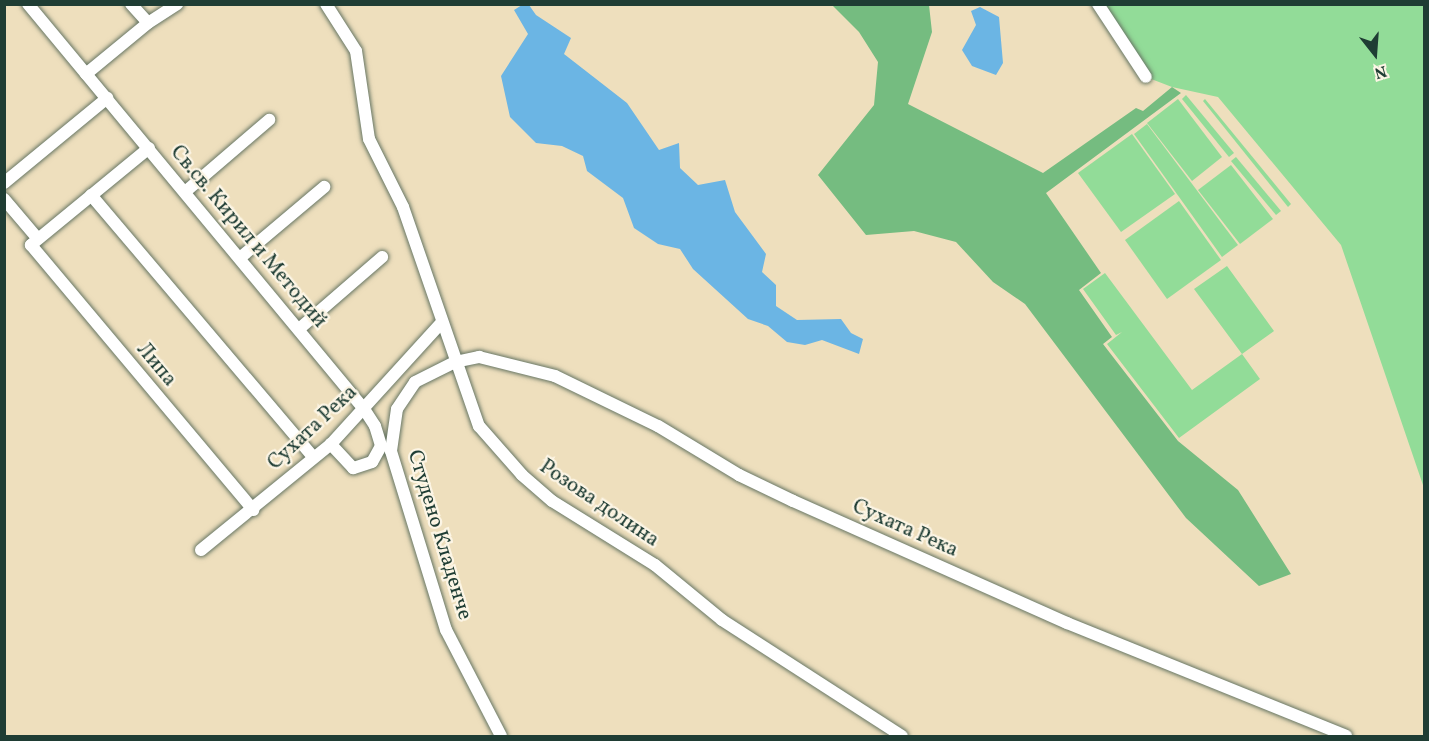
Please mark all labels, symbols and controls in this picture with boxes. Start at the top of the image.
north arrow [1345,24,1405,84]
text: N [1371,59,1389,83]
street label: Св.св. Кирил и Методий [164,141,332,333]
street label: Липа [130,338,182,392]
street label: Сухата Река [263,380,363,476]
street label: Студено Кладенче [401,447,477,623]
street label: Розова долина [534,455,664,553]
street label: Сухата Река [848,494,962,564]

